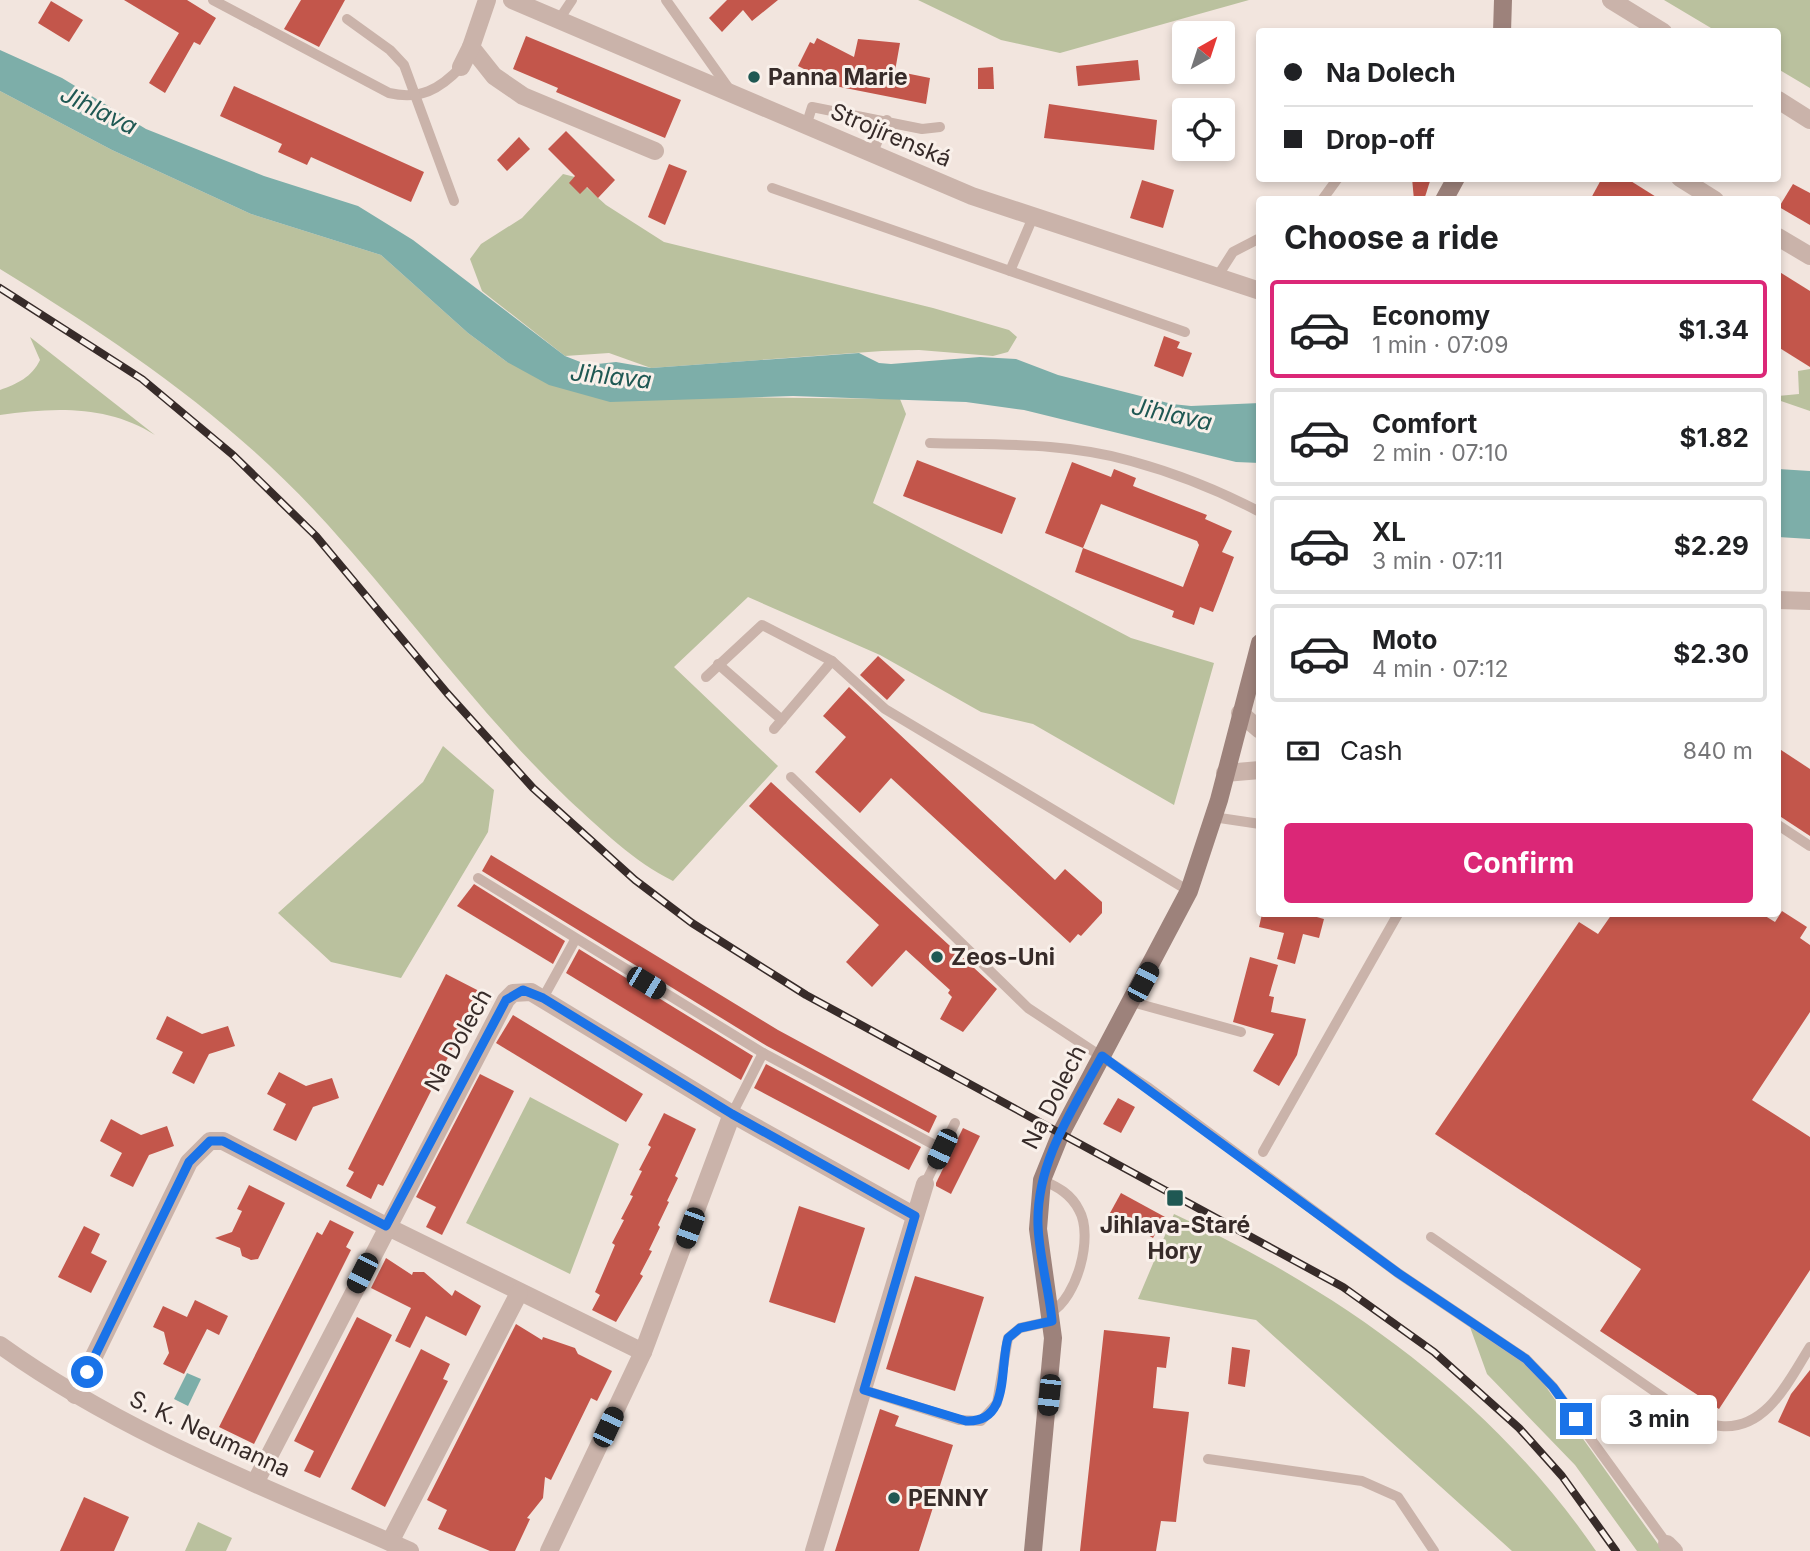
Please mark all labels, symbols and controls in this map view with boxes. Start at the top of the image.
north arrow [1172,21,1236,84]
map controls [1172,21,1235,161]
text: Na Dolech [1326,57,1456,88]
place label: Panna Marie [768,63,908,91]
marker: Panna Marie [746,69,762,85]
water label: Jihlava [56,79,142,141]
street label: Strojírenská [826,97,956,173]
button: locate [1172,98,1235,161]
text: Drop-off [1326,124,1435,155]
text: Choose a ride [1284,218,1499,257]
icon: car [1288,298,1351,361]
text: Economy [1372,300,1490,331]
text: $1.34 [1678,314,1749,345]
text: 1 min · 07:09 [1372,331,1508,359]
water label: Jihlava [569,357,653,395]
water label: Jihlava [1129,391,1215,437]
icon: car [1288,406,1351,469]
text: Comfort [1372,408,1477,439]
text: $1.82 [1680,422,1749,453]
text: 2 min · 07:10 [1372,439,1508,467]
icon: car [1288,514,1351,577]
text: XL [1372,516,1406,547]
text: $2.29 [1674,530,1749,561]
text: 3 min · 07:11 [1372,547,1503,575]
icon: car [1288,622,1351,685]
text: Moto [1372,624,1437,655]
text: $2.30 [1673,638,1749,669]
text: 4 min · 07:12 [1372,655,1509,683]
icon: cash [1284,732,1322,770]
text: Cash [1340,735,1403,766]
text: 840 m [1683,737,1753,765]
button: Confirm [1284,823,1753,903]
place label: Zeos-Uni [951,943,1055,971]
marker: Zeos-Uni [929,949,945,965]
car [1124,959,1163,1005]
car [623,963,670,1003]
street label: Na Dolech [418,984,498,1096]
street label: Na Dolech [1016,1040,1092,1154]
car [924,1126,961,1172]
marker: Jihlava-Staré Hory [1165,1188,1185,1208]
car [673,1205,708,1251]
place label: Jihlava-Staré Hory [1100,1211,1250,1265]
car [344,1250,381,1296]
route start [71,1356,103,1388]
car [1037,1373,1062,1417]
street label: S. K. Neumanna [125,1385,295,1483]
callout: 3 min [1600,1394,1716,1444]
route end [1560,1403,1592,1435]
car [590,1404,627,1450]
text: 3 min [1628,1405,1690,1433]
place label: PENNY [908,1484,989,1512]
marker: PENNY [886,1490,902,1506]

